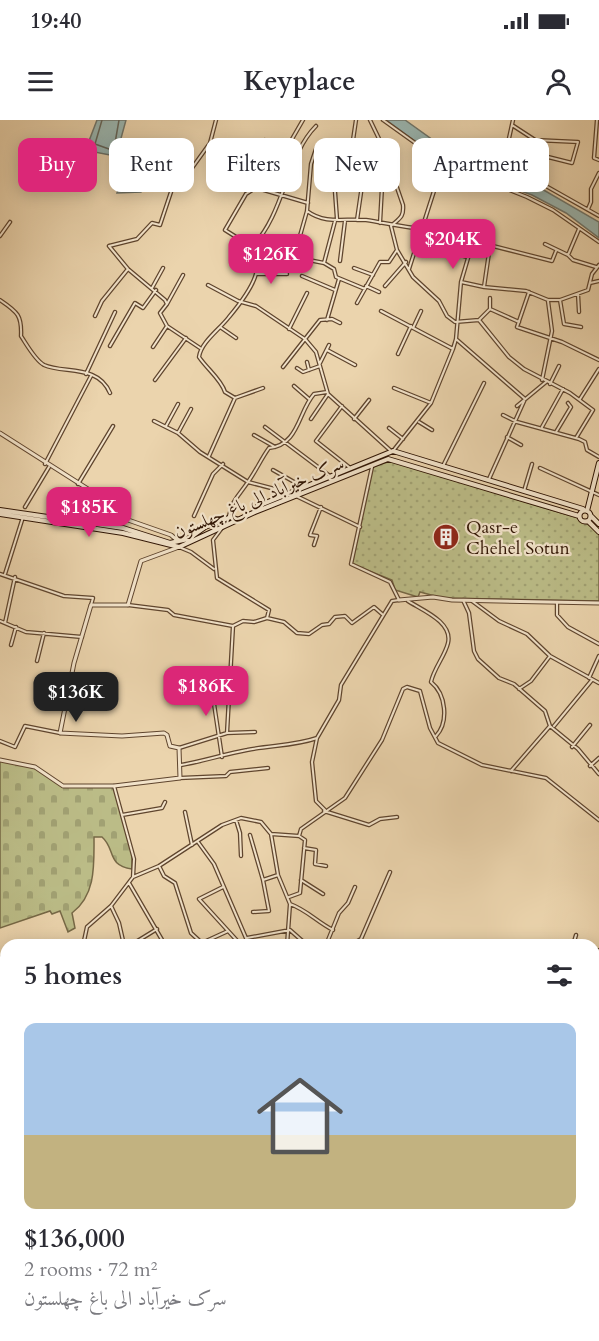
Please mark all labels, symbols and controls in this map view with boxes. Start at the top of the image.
text: 19:40 [30,6,81,36]
text: Keyplace [243,63,356,100]
icon: menu [24,65,57,98]
icon: person [542,65,575,98]
chip: Buy [18,138,97,192]
chip: Rent [109,138,194,192]
chip: Filters [206,138,302,192]
chip: New [314,138,400,192]
chip: Apartment [412,138,549,192]
pin: $204K [411,219,495,270]
text: $204K [424,225,482,252]
pin: $126K [229,234,313,285]
text: $126K [242,240,300,267]
street label: سرک خیرآباد الی باغ چهلستون [170,451,349,547]
pin: $185K [47,487,131,538]
text: $185K [60,493,118,520]
place label: Qasr-e Chehel Sotun [466,515,571,561]
building icon: Qasr-e Chehel Sotun [431,522,461,552]
pin: $186K [164,666,248,717]
pin: $136K [34,672,118,723]
text: $186K [177,672,235,699]
text: $136K [47,678,105,705]
text: 5 homes [24,958,122,993]
icon: filters [543,959,576,992]
icon: home [246,1062,354,1170]
text: $136,000 [24,1221,125,1256]
text: 2 rooms · 72 m² [24,1256,157,1283]
text: سرک خیرآباد الی باغ چهلستون [24,1285,227,1312]

